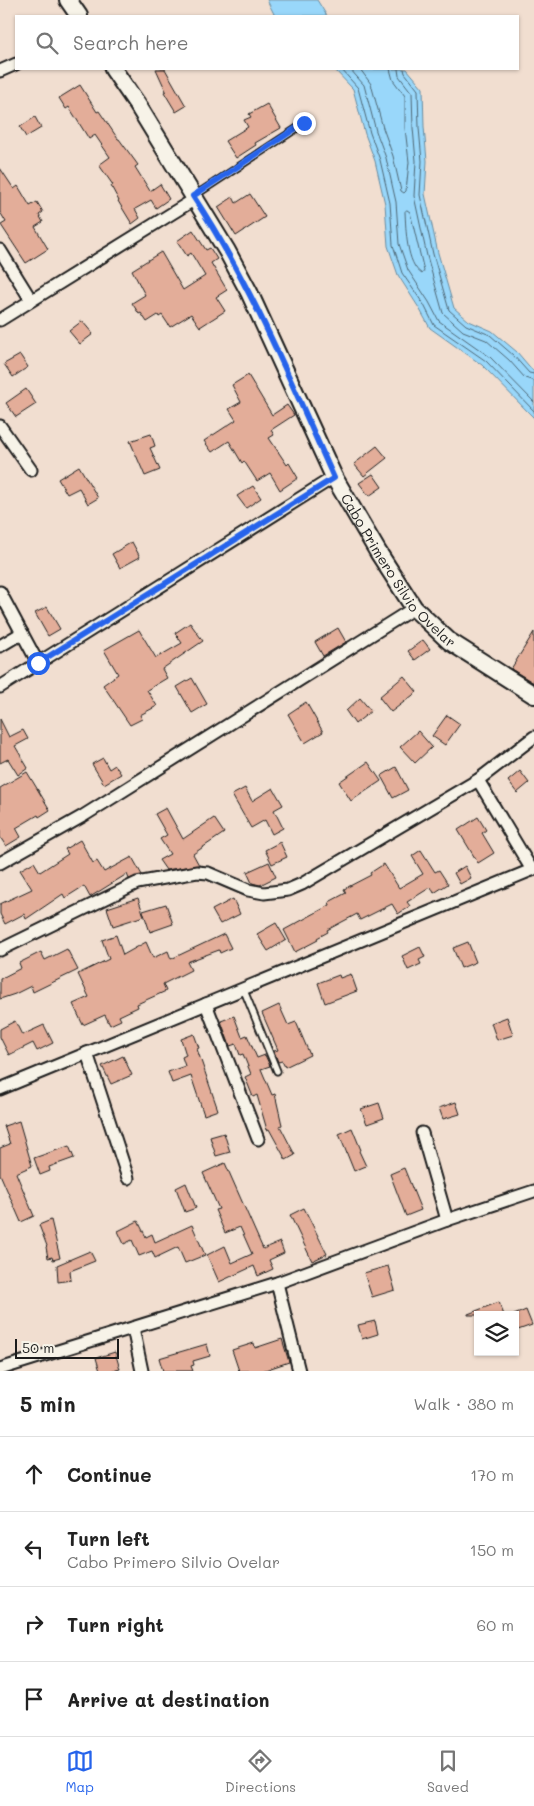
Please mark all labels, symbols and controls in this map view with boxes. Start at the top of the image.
search box [15,15,519,70]
icon: search [33,29,61,57]
text: Search here [73,30,189,55]
route end [293,112,316,135]
street label: Cabo Primero Silvio Ovelar [337,490,459,652]
route start [27,652,50,675]
map controls [474,1311,519,1356]
button: layers [474,1311,519,1356]
scale bar [15,1336,119,1359]
text: 50 m [22,1338,54,1357]
text: 5 min [20,1390,76,1417]
text: Walk · 380 m [413,1393,514,1414]
icon: ahead [20,1460,48,1488]
text: Continue [67,1462,152,1487]
text: 170 m [470,1464,514,1485]
text: Turn left [67,1526,150,1551]
icon: left [20,1535,48,1563]
text: 150 m [470,1539,514,1560]
text: Cabo Primero Silvio Ovelar [67,1551,280,1572]
icon: right [20,1610,48,1638]
text: Turn right [67,1612,164,1637]
text: 60 m [477,1614,514,1635]
icon: arrive [20,1685,48,1713]
text: Arrive at destination [67,1687,270,1712]
tab: Map [65,1747,94,1796]
tab: Directions [225,1747,296,1796]
tab: Saved [427,1747,469,1796]

